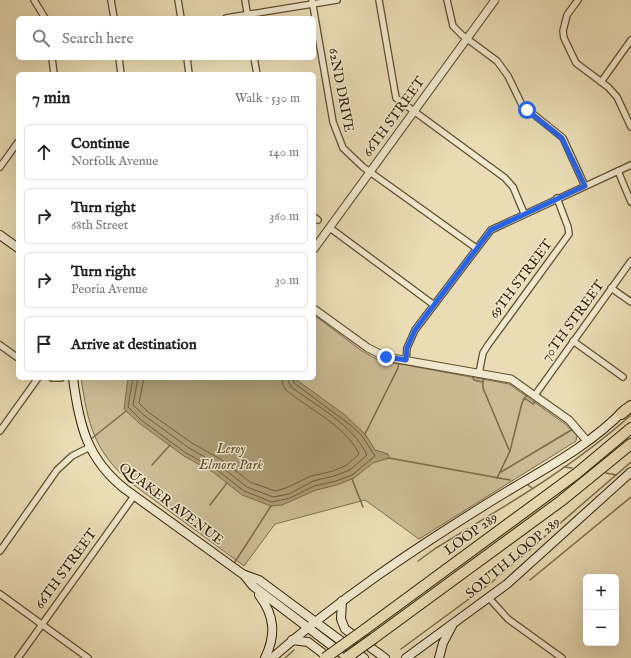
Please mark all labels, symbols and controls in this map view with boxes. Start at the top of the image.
search box [16,16,316,60]
icon: search [30,27,52,49]
text: Search here [62,29,133,48]
street label: 62ND DRIVE [324,46,358,134]
street label: 66TH STREET [359,73,430,161]
text: 7 min [32,88,70,109]
text: Walk · 530 m [235,90,300,107]
route start [518,101,536,119]
text: Continue [71,134,129,153]
icon: ahead [33,141,55,163]
text: 140 m [269,144,299,161]
text: Norfolk Avenue [71,153,158,170]
text: Turn right [71,198,136,217]
icon: right [33,205,55,227]
text: 360 m [269,208,299,225]
text: 68th Street [71,217,128,234]
street label: 69TH STREET [485,235,557,322]
text: Turn right [71,262,136,281]
icon: right [33,269,55,291]
text: 30 m [275,272,299,289]
street label: 70TH STREET [537,276,609,365]
text: Peoria Avenue [71,281,148,298]
icon: arrive [33,333,55,355]
text: Arrive at destination [71,335,197,354]
route end [377,348,395,366]
park label: Leroy Elmore Park [198,440,263,474]
street label: QUAKER AVENUE [115,459,227,550]
street label: LOOP 289 [440,508,502,560]
street label: SOUTH LOOP 289 [462,513,564,603]
street label: 66TH STREET [31,525,102,613]
map controls [583,574,619,646]
button: + [583,574,619,610]
button: − [583,610,619,646]

